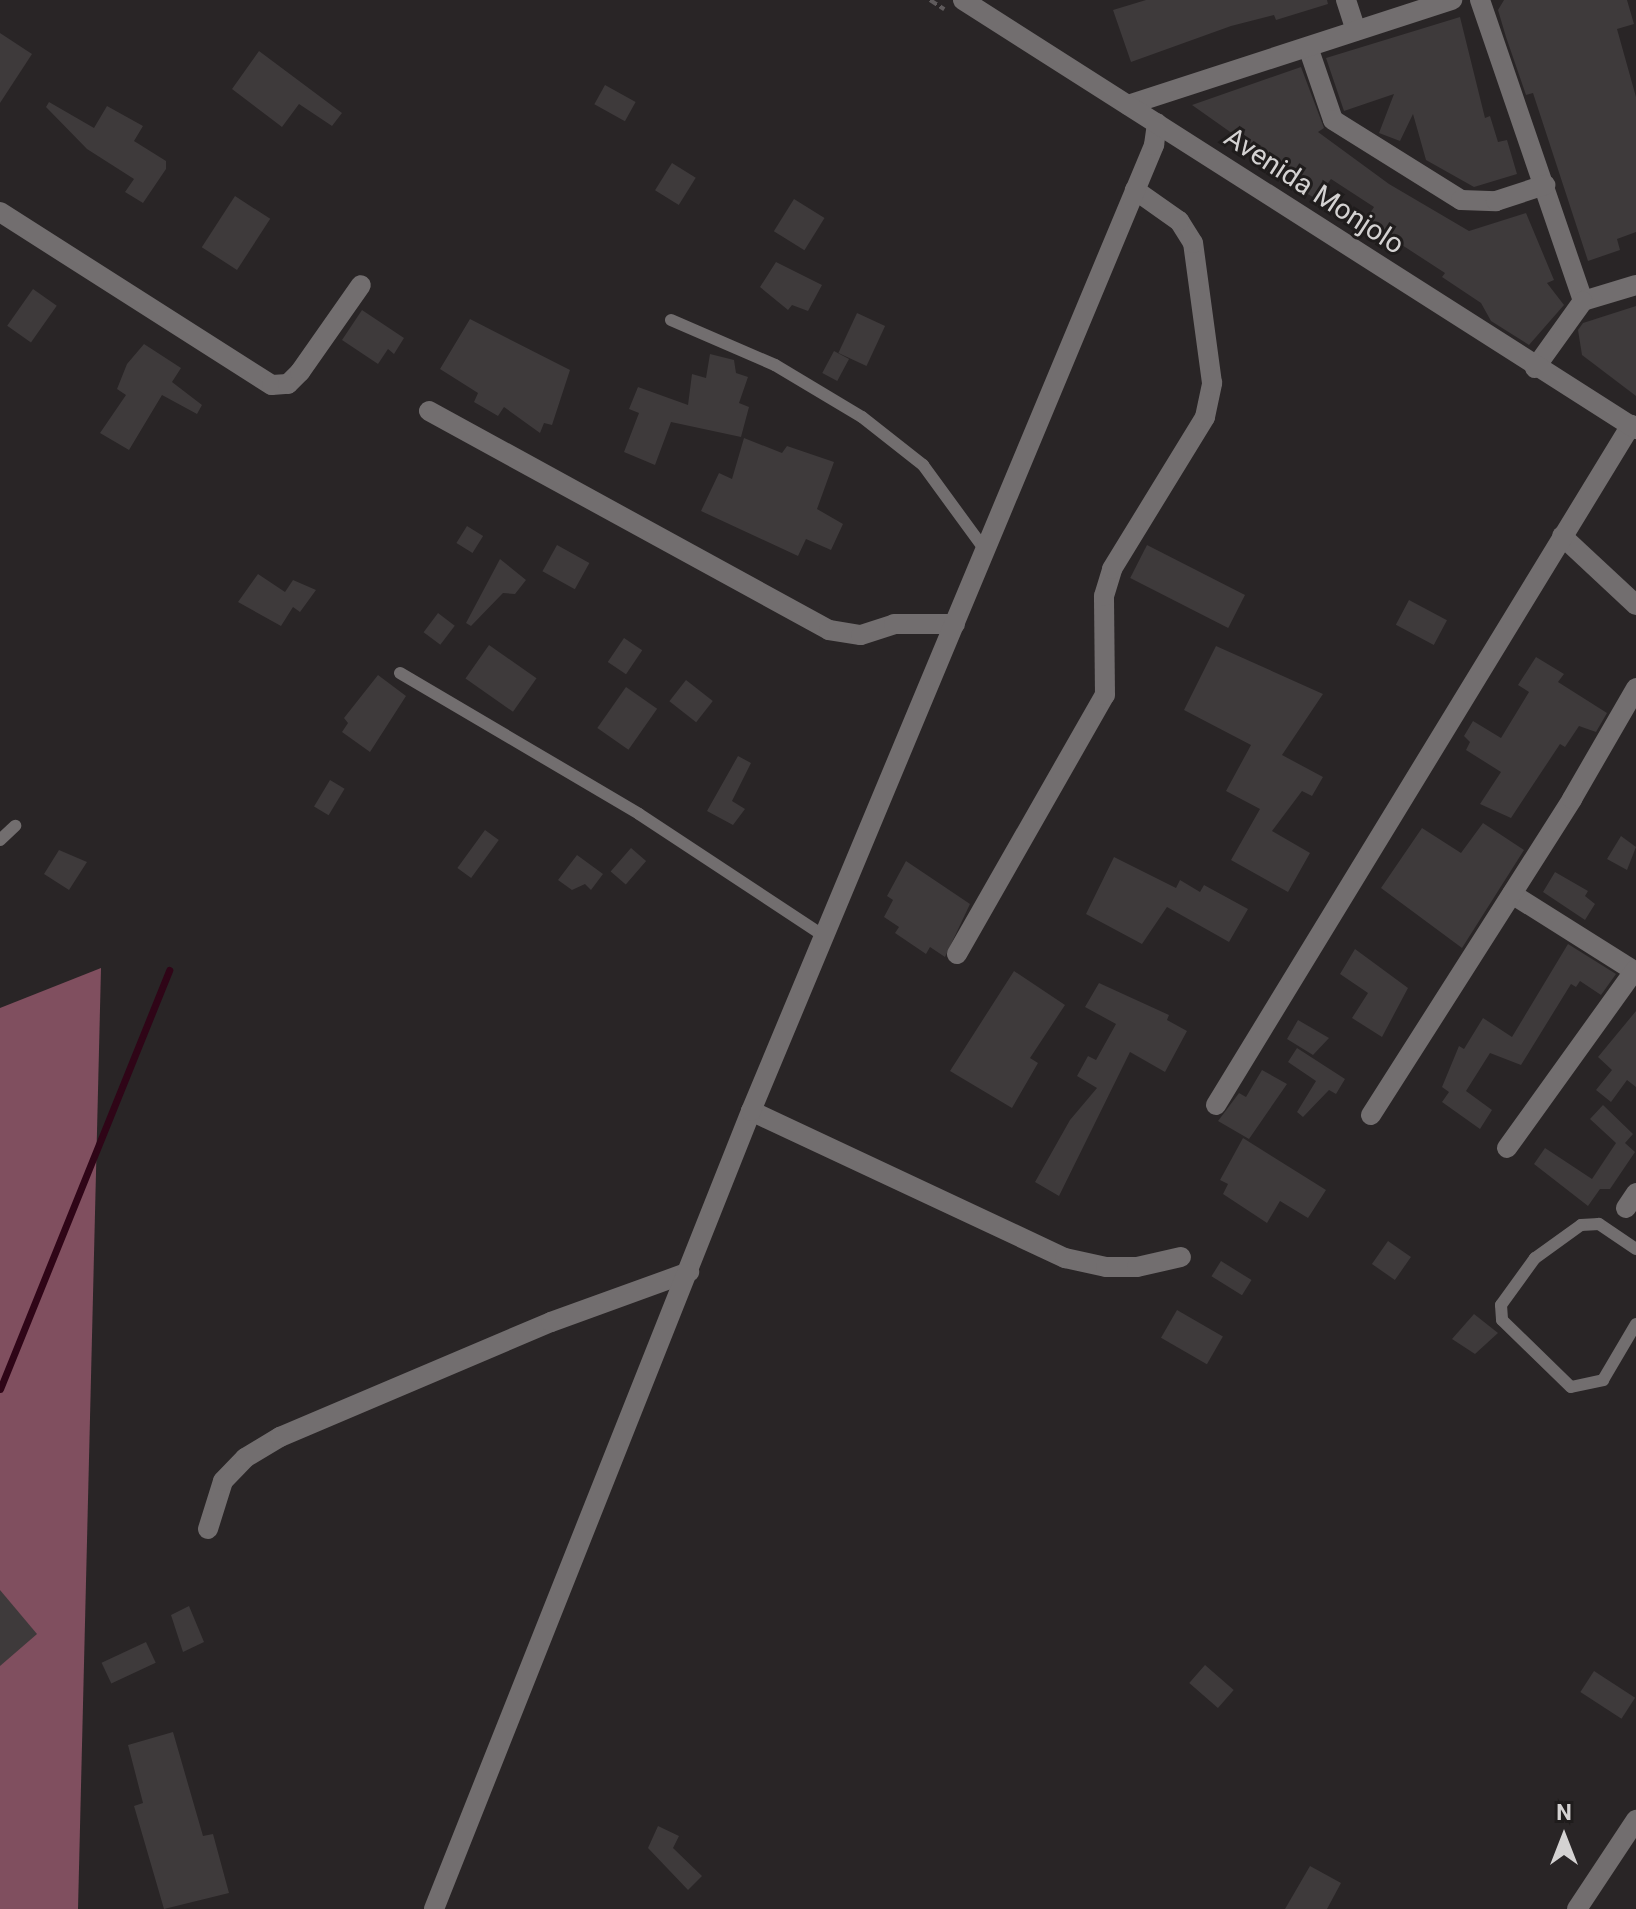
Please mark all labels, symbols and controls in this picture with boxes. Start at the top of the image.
street label: Avenida Monjolo [1218,120,1410,262]
north arrow [1524,1797,1604,1877]
text: N [1556,1800,1572,1825]

